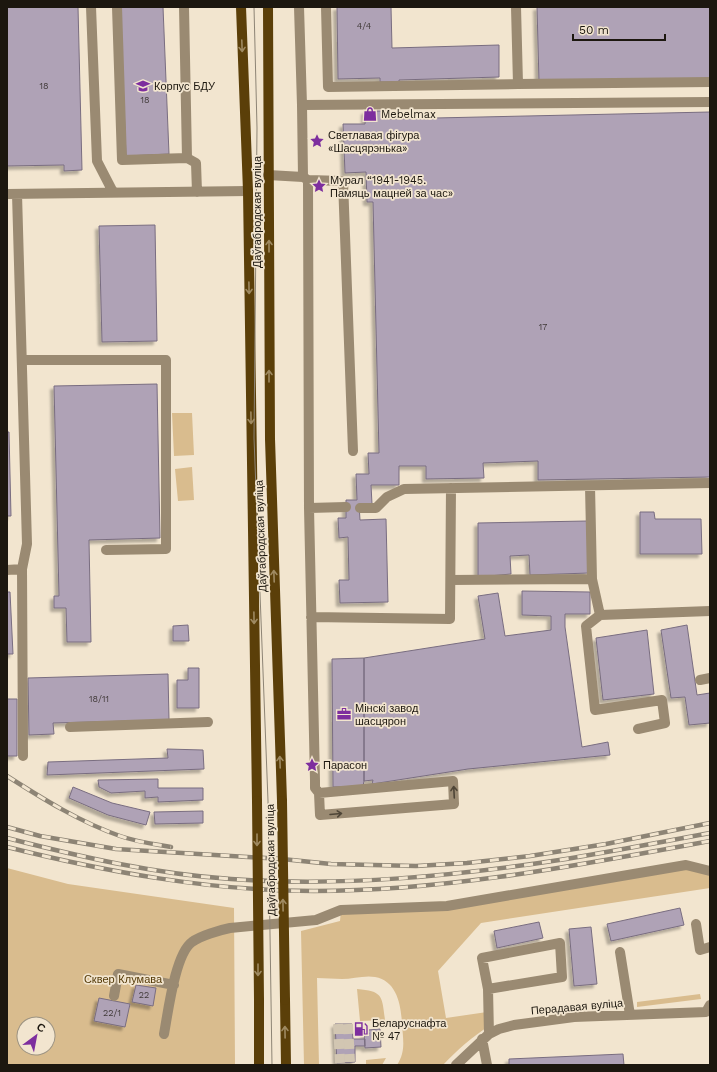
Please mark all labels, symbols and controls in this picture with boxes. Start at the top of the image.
scale bar [573,16,665,42]
house number: 4/4 [357,21,372,31]
text: 50 m [579,23,609,37]
one-way arrow [238,39,246,52]
school or university icon: Корпус БДУ [135,78,151,94]
place label: Корпус БДУ [154,80,216,93]
house number: 18 [39,81,49,91]
house number: 18 [140,95,150,105]
shop icon: Mebelmax [362,106,378,122]
place label: Mebelmax [381,108,436,121]
place label: Светлавая фігура «Шасцярэнька» [328,129,420,155]
place icon: Светлавая фігура «Шасцярэнька» [309,133,325,149]
street label: Даўгабродская вуліца [251,155,264,268]
place label: Мурал “1941-1945. Памяць мацней за час» [330,174,453,200]
place icon: Мурал “1941-1945. Памяць мацней за час» [311,178,327,194]
one-way arrow [265,240,273,253]
one-way arrow [245,281,253,294]
house number: 17 [539,322,547,332]
one-way arrow [265,370,273,383]
one-way arrow [247,411,255,424]
street label: Даўгабродская вуліца [253,479,269,592]
one-way arrow [271,570,278,583]
one-way arrow [250,611,258,624]
house number: 18/11 [89,694,109,704]
place label: Мінскі завод шасцярон [355,702,419,728]
office icon: Мінскі завод шасцярон [336,706,352,722]
one-way arrow [277,756,284,769]
place icon: Парасон [304,757,320,773]
place label: Парасон [323,759,367,772]
one-way arrow [450,786,457,799]
street label: Даўгабродская вуліца [264,803,278,916]
one-way arrow [329,810,342,817]
one-way arrow [253,833,261,846]
one-way arrow [279,899,287,912]
one-way arrow [254,963,262,976]
park label: Сквер Клумава [84,973,163,986]
house number: 22 [139,990,149,1000]
street label: Перадавая вуліца [530,996,625,1018]
house number: 22/1 [103,1008,121,1018]
north arrow [16,1016,56,1056]
place label: Беларуснафта № 47 [372,1017,447,1043]
text: С [34,1020,48,1036]
fuel station icon: Беларуснафта № 47 [353,1021,369,1037]
one-way arrow [282,1026,289,1039]

